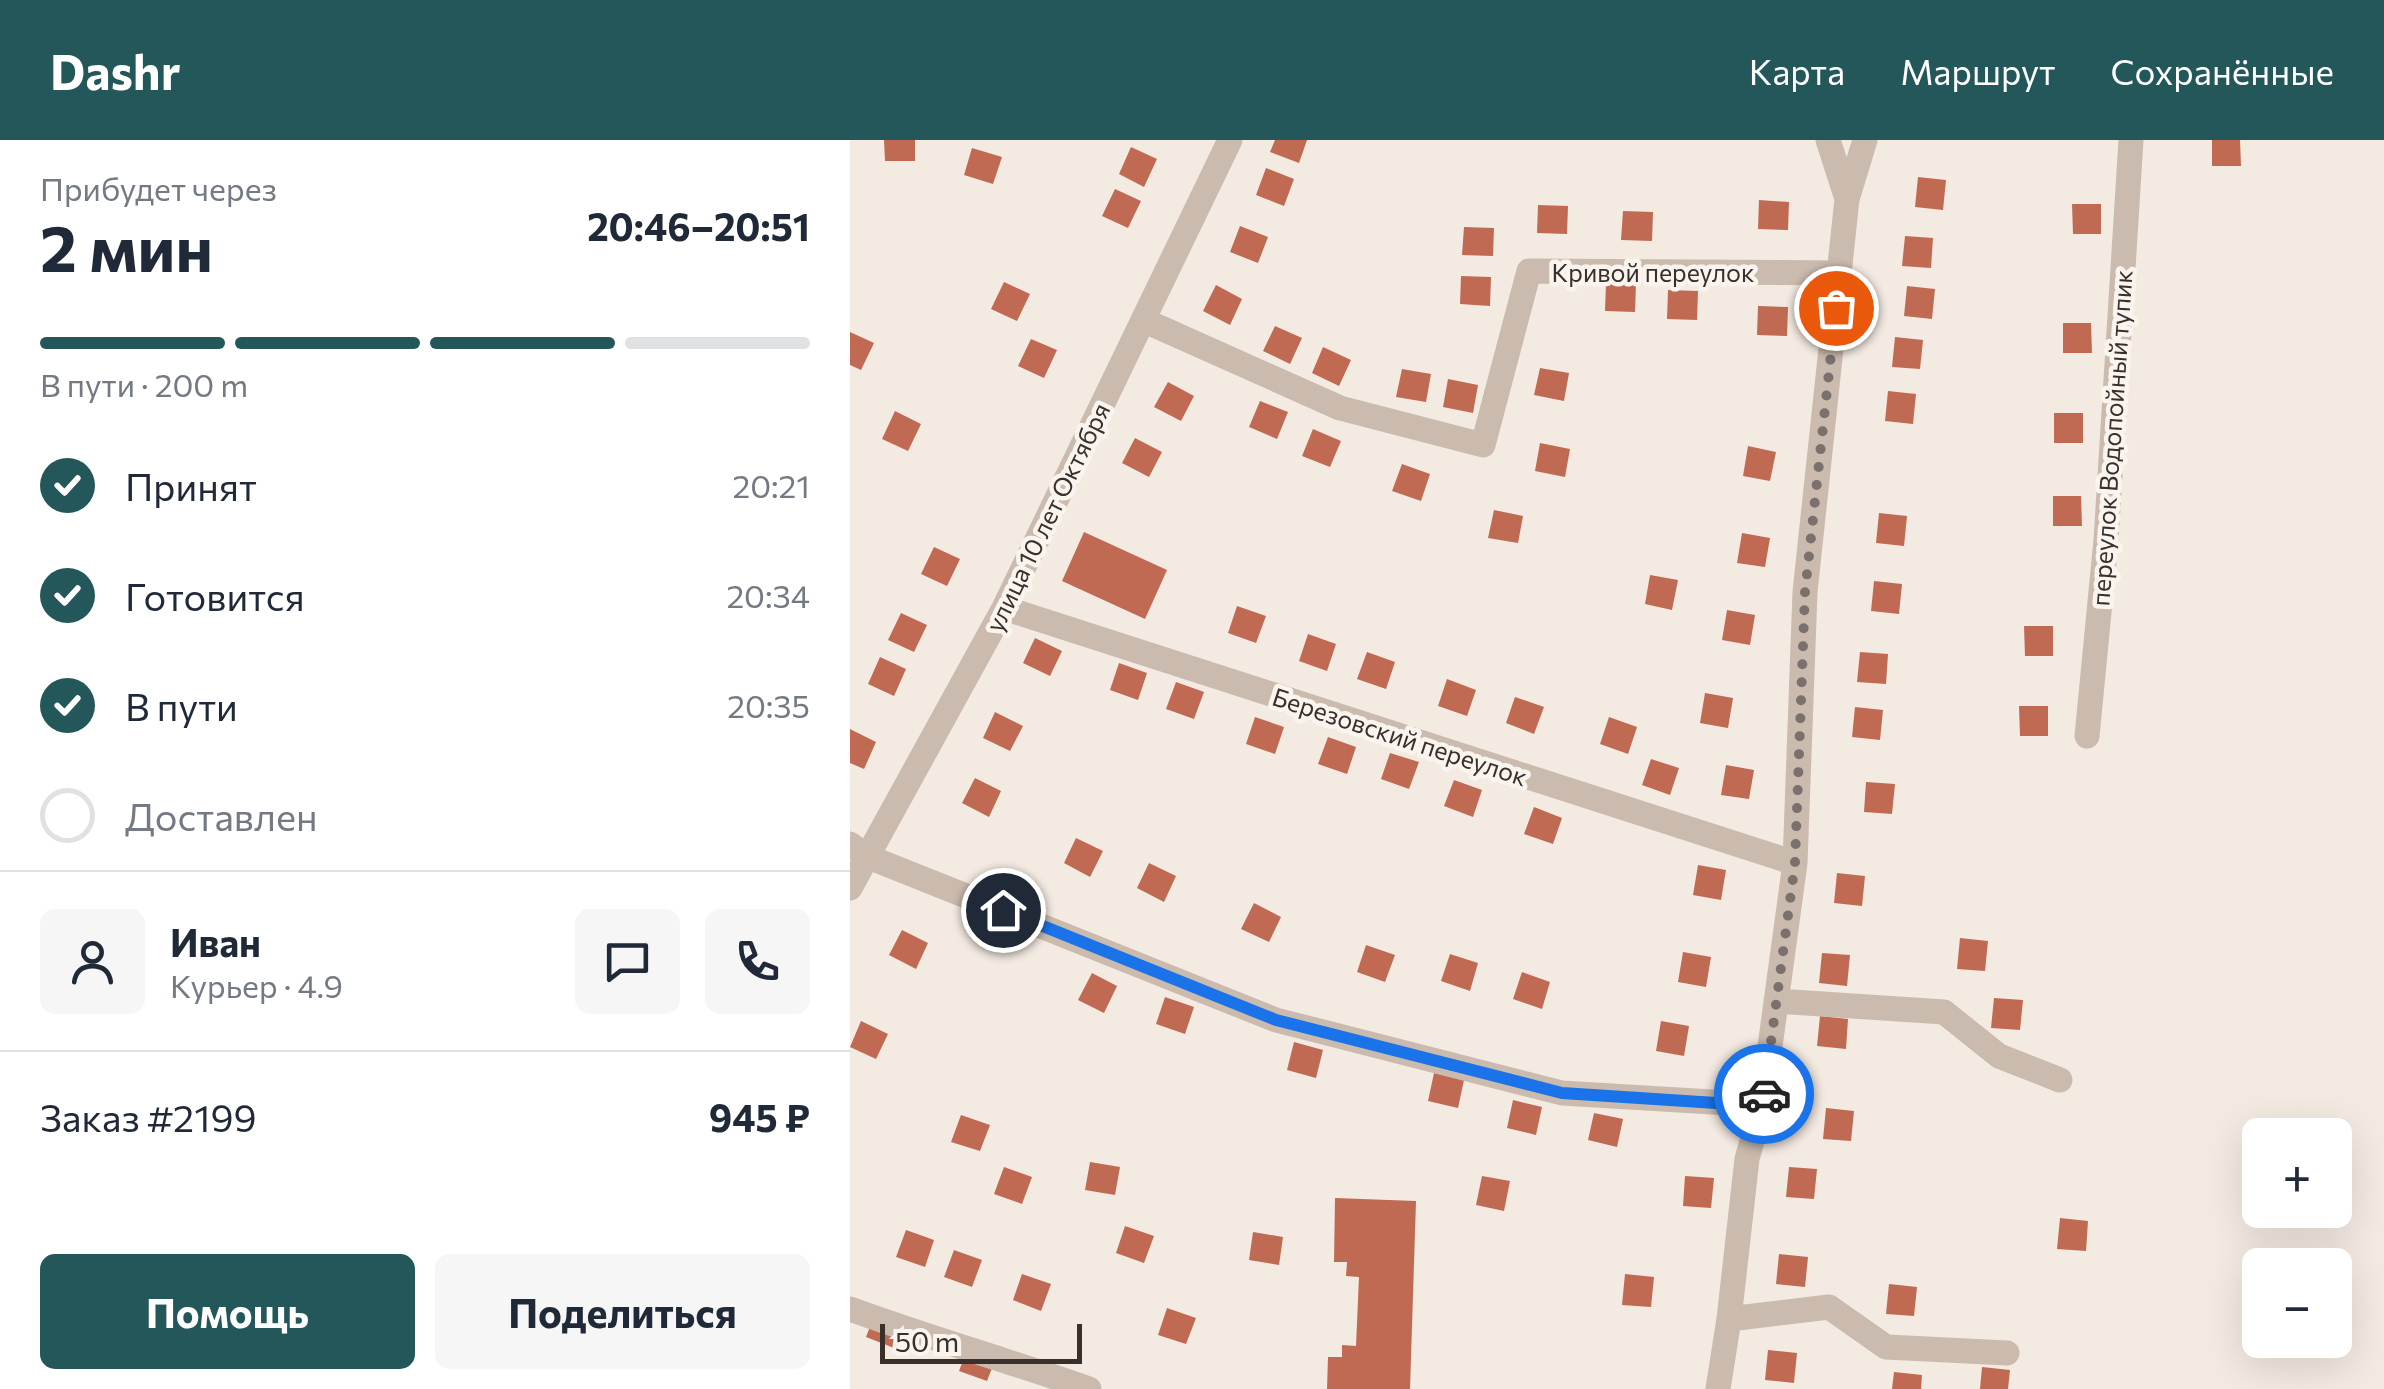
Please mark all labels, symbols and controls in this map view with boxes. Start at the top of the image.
text: Dashr [50,41,180,100]
text: Карта [1749,49,1845,92]
text: Маршрут [1900,49,2056,92]
text: Сохранённые [2111,49,2334,92]
text: Прибудет через [40,168,277,208]
text: 20:46–20:51 [587,202,810,249]
text: 2 мин [40,206,213,285]
street label: Кривой переулок [1552,257,1754,287]
pin [1794,266,1879,351]
street label: переулок Водопойный тупик [2084,269,2138,607]
icon: bag [1809,281,1864,336]
text: В пути · 200 m [40,364,248,404]
street label: улица 10 лет Октября [979,398,1115,636]
icon: check [40,458,95,513]
text: Принят [125,462,257,509]
text: 20:21 [732,465,810,505]
icon: check [40,568,95,623]
text: Готовится [125,572,305,619]
text: 20:34 [726,575,810,615]
icon: check [40,678,95,733]
street label: Березовский переулок [1269,681,1531,791]
text: В пути [125,682,238,729]
text: 20:35 [727,685,810,725]
text: Доставлен [125,792,318,839]
pin [961,868,1046,953]
icon: home [976,883,1031,938]
button: person [40,909,145,1014]
button: chat [575,909,680,1014]
button: phone [705,909,810,1014]
text: Иван [170,918,261,965]
text: Курьер · 4.9 [170,965,343,1005]
courier [1714,1044,1814,1144]
icon: car [1737,1067,1792,1122]
text: Заказ #2199 [40,1093,257,1140]
text: 945 ₽ [709,1093,810,1140]
map controls [2242,1118,2352,1358]
button: + [2242,1118,2352,1228]
button: − [2242,1248,2352,1358]
button: Помощь [40,1254,415,1369]
button: Поделиться [435,1254,810,1369]
scale bar [880,1319,1082,1364]
text: 50 m [895,1324,959,1358]

